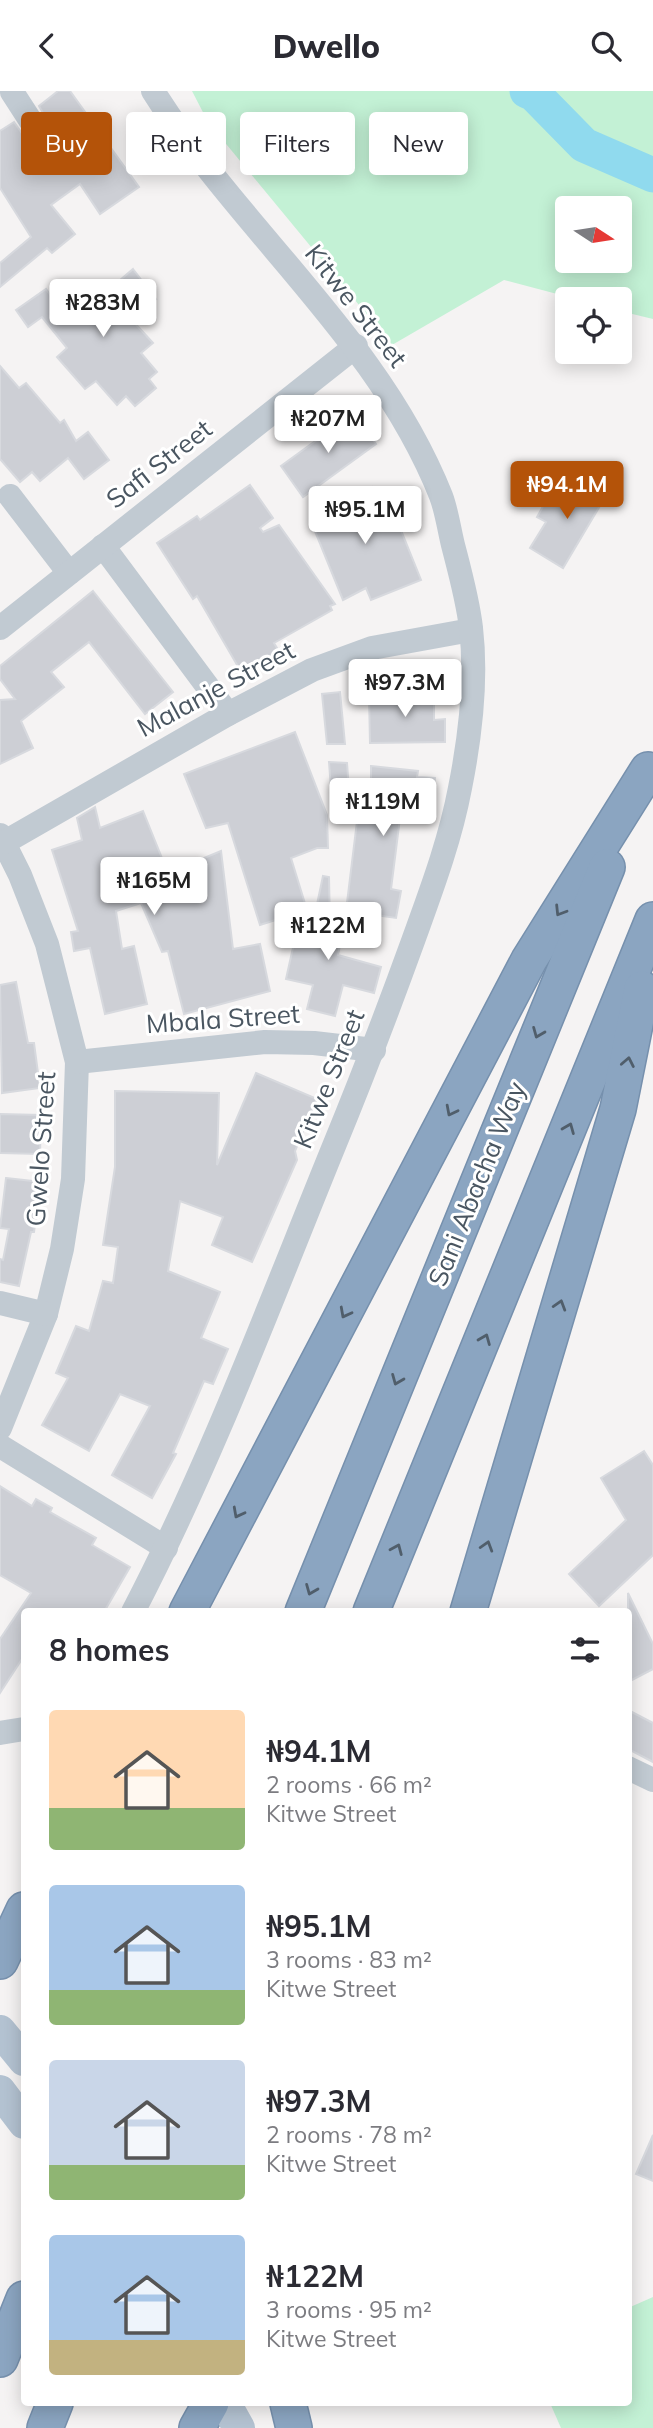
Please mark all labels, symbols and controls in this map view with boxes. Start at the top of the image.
text: Dwello [273,26,380,66]
icon: back [28,27,66,65]
icon: search [587,27,625,65]
chip: Buy [21,112,112,175]
chip: Rent [126,112,226,175]
chip: Filters [240,112,355,175]
chip: New [369,112,468,175]
north arrow [555,196,632,273]
map controls [555,196,632,364]
street label: Kitwe Street [298,238,415,374]
pin: ₦283M [54,279,152,339]
text: ₦283M [65,287,141,316]
button: locate [555,287,632,364]
pin: ₦207M [279,395,377,455]
text: ₦207M [290,403,366,432]
street label: Safi Street [99,412,218,515]
pin: ₦94.1M [510,461,624,521]
text: ₦94.1M [527,469,607,498]
pin: ₦95.1M [308,487,422,546]
text: ₦95.1M [325,494,405,523]
street label: Malanje Street [131,633,300,744]
pin: ₦97.3M [348,659,462,719]
text: ₦97.3M [365,667,445,696]
pin: ₦119M [334,779,432,838]
text: ₦119M [345,786,421,815]
pin: ₦165M [105,857,203,917]
text: ₦165M [116,865,192,894]
pin: ₦122M [279,903,377,962]
one-way arrow [555,904,568,917]
text: ₦122M [290,910,366,939]
street label: Mbala Street [145,997,301,1040]
street label: Kitwe Street [286,1004,371,1153]
one-way arrow [533,1026,547,1038]
one-way arrow [619,1056,634,1068]
street label: Gwelo Street [19,1070,62,1228]
street label: Sani Abacha Way [420,1077,533,1291]
one-way arrow [445,1104,459,1116]
one-way arrow [561,1122,575,1134]
one-way arrow [551,1299,566,1311]
one-way arrow [340,1305,353,1318]
one-way arrow [476,1333,490,1345]
one-way arrow [391,1372,405,1385]
one-way arrow [233,1506,247,1519]
one-way arrow [479,1541,494,1553]
one-way arrow [389,1543,403,1556]
one-way arrow [306,1584,320,1596]
text: 8 homes [49,1631,170,1669]
icon: filters [566,1631,604,1669]
text: ₦94.1M [266,1732,372,1770]
icon: home [105,1738,189,1822]
text: 2 rooms · 66 m² [266,1770,432,1799]
text: Kitwe Street [266,1799,396,1828]
text: ₦95.1M [266,1907,372,1945]
icon: home [105,1913,189,1997]
text: 3 rooms · 83 m² [266,1945,432,1974]
text: Kitwe Street [266,1974,396,2003]
text: ₦97.3M [266,2082,372,2120]
icon: home [105,2088,189,2172]
text: 2 rooms · 78 m² [266,2120,432,2149]
text: Kitwe Street [266,2149,396,2178]
text: ₦122M [266,2257,364,2295]
icon: home [105,2263,189,2347]
text: 3 rooms · 95 m² [266,2295,432,2324]
text: Kitwe Street [266,2324,396,2353]

